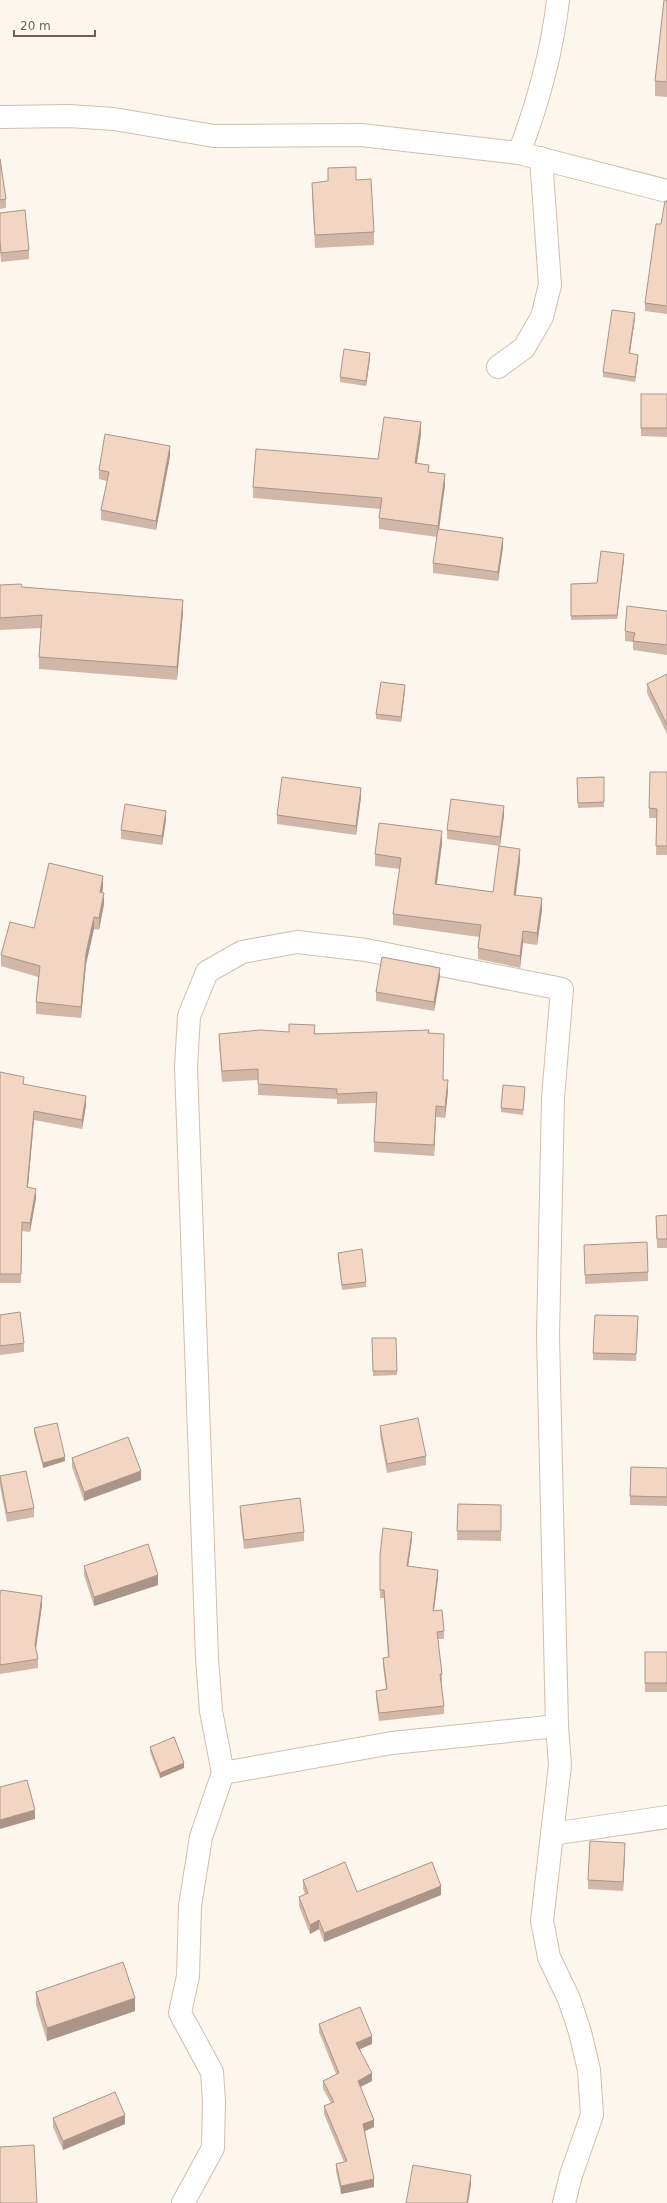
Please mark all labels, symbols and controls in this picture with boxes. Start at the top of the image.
scale bar [14,12,95,38]
text: 20 m [20,19,51,33]

